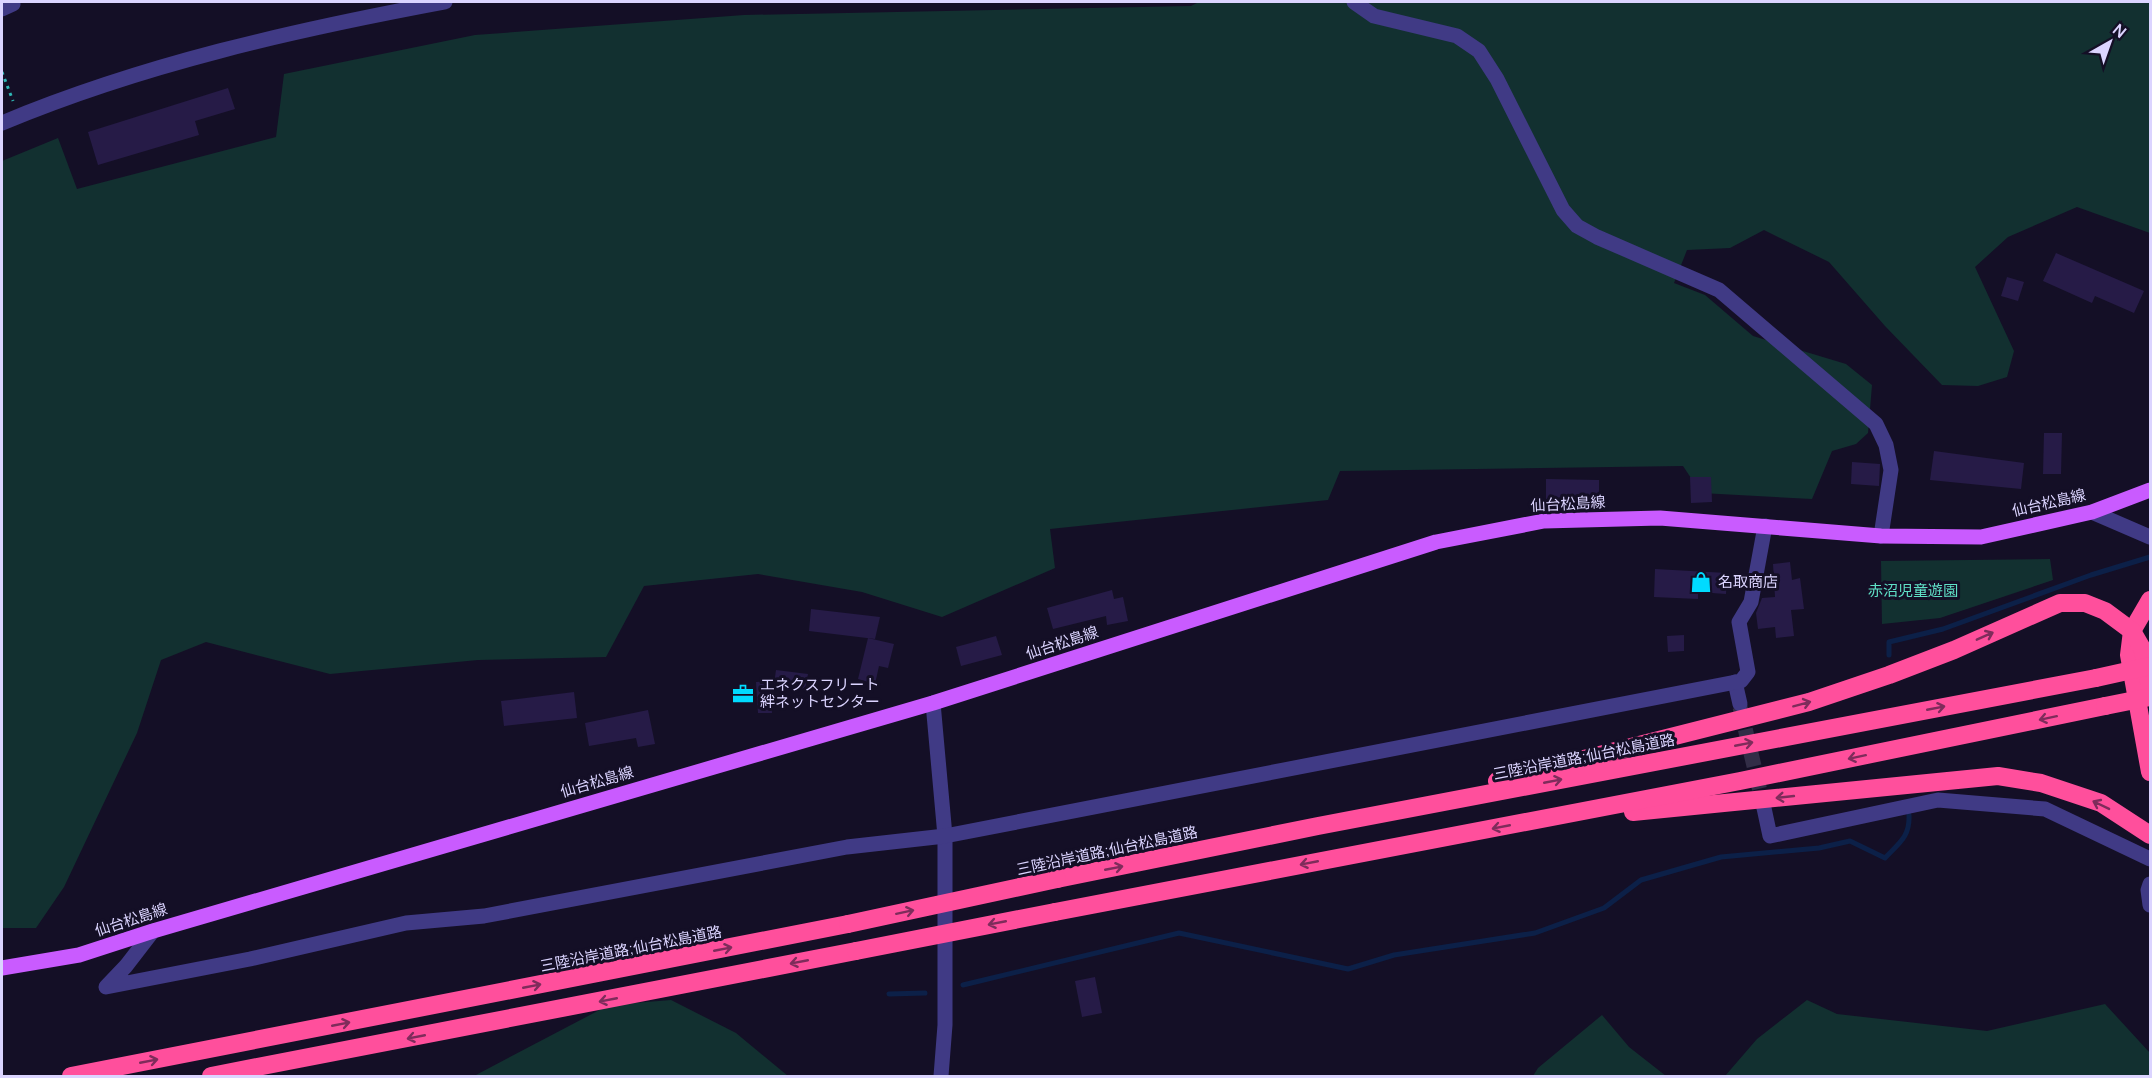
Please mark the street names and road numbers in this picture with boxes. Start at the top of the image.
street label: 仙台松島線 [2010,484,2088,521]
street label: 仙台松島線 [1530,491,1606,516]
street label: 仙台松島線 [1023,621,1101,664]
street label: 三陸沿岸道路;仙台松島道路 [1491,729,1677,784]
street label: 仙台松島線 [558,761,636,802]
street label: 三陸沿岸道路;仙台松島道路 [1014,821,1199,880]
street label: 仙台松島線 [92,898,170,941]
street label: 三陸沿岸道路;仙台松島道路 [538,921,724,976]

